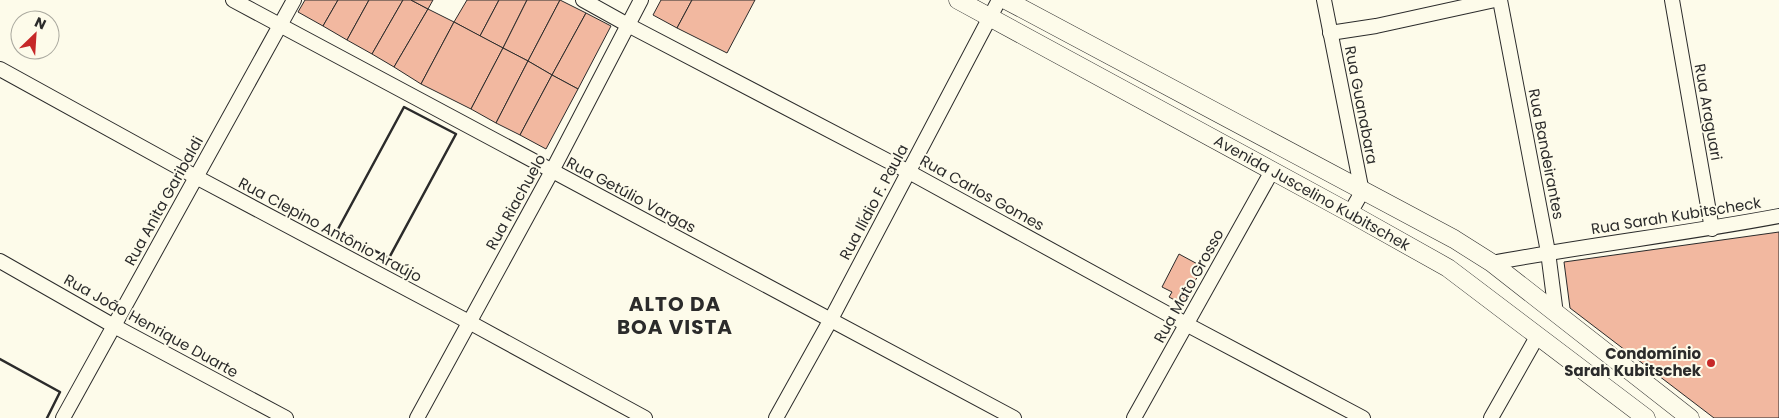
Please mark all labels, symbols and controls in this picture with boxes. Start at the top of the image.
north arrow [10,10,60,60]
text: N [31,12,49,35]
street label: Rua Guanabara [1340,44,1383,166]
street label: Rua Araguari [1690,62,1727,162]
street label: Rua Bandeirantes [1524,87,1570,221]
street label: Avenida Juscelino Kubitschek [1210,130,1414,255]
street label: Rua Anita Garibaldi [119,132,208,269]
street label: Rua Ilídio F. Paula [834,140,913,263]
street label: Rua Riachuelo [481,150,551,254]
street label: Rua Carlos Gomes [916,150,1048,236]
street label: Rua Getúlio Vargas [563,152,700,238]
street label: Rua Clepino Antônio Araújo [235,172,426,287]
street label: Rua Sarah Kubitscheck [1589,192,1763,239]
street label: Rua Mato Grosso [1149,225,1229,346]
street label: Rua João Henrique Duarte [60,269,242,382]
district label: ALTO DA BOA VISTA [617,290,733,341]
place label: Condomínio Sarah Kubitschek [1564,343,1702,381]
marker: Condomínio Sarah Kubitschek [1705,357,1717,369]

